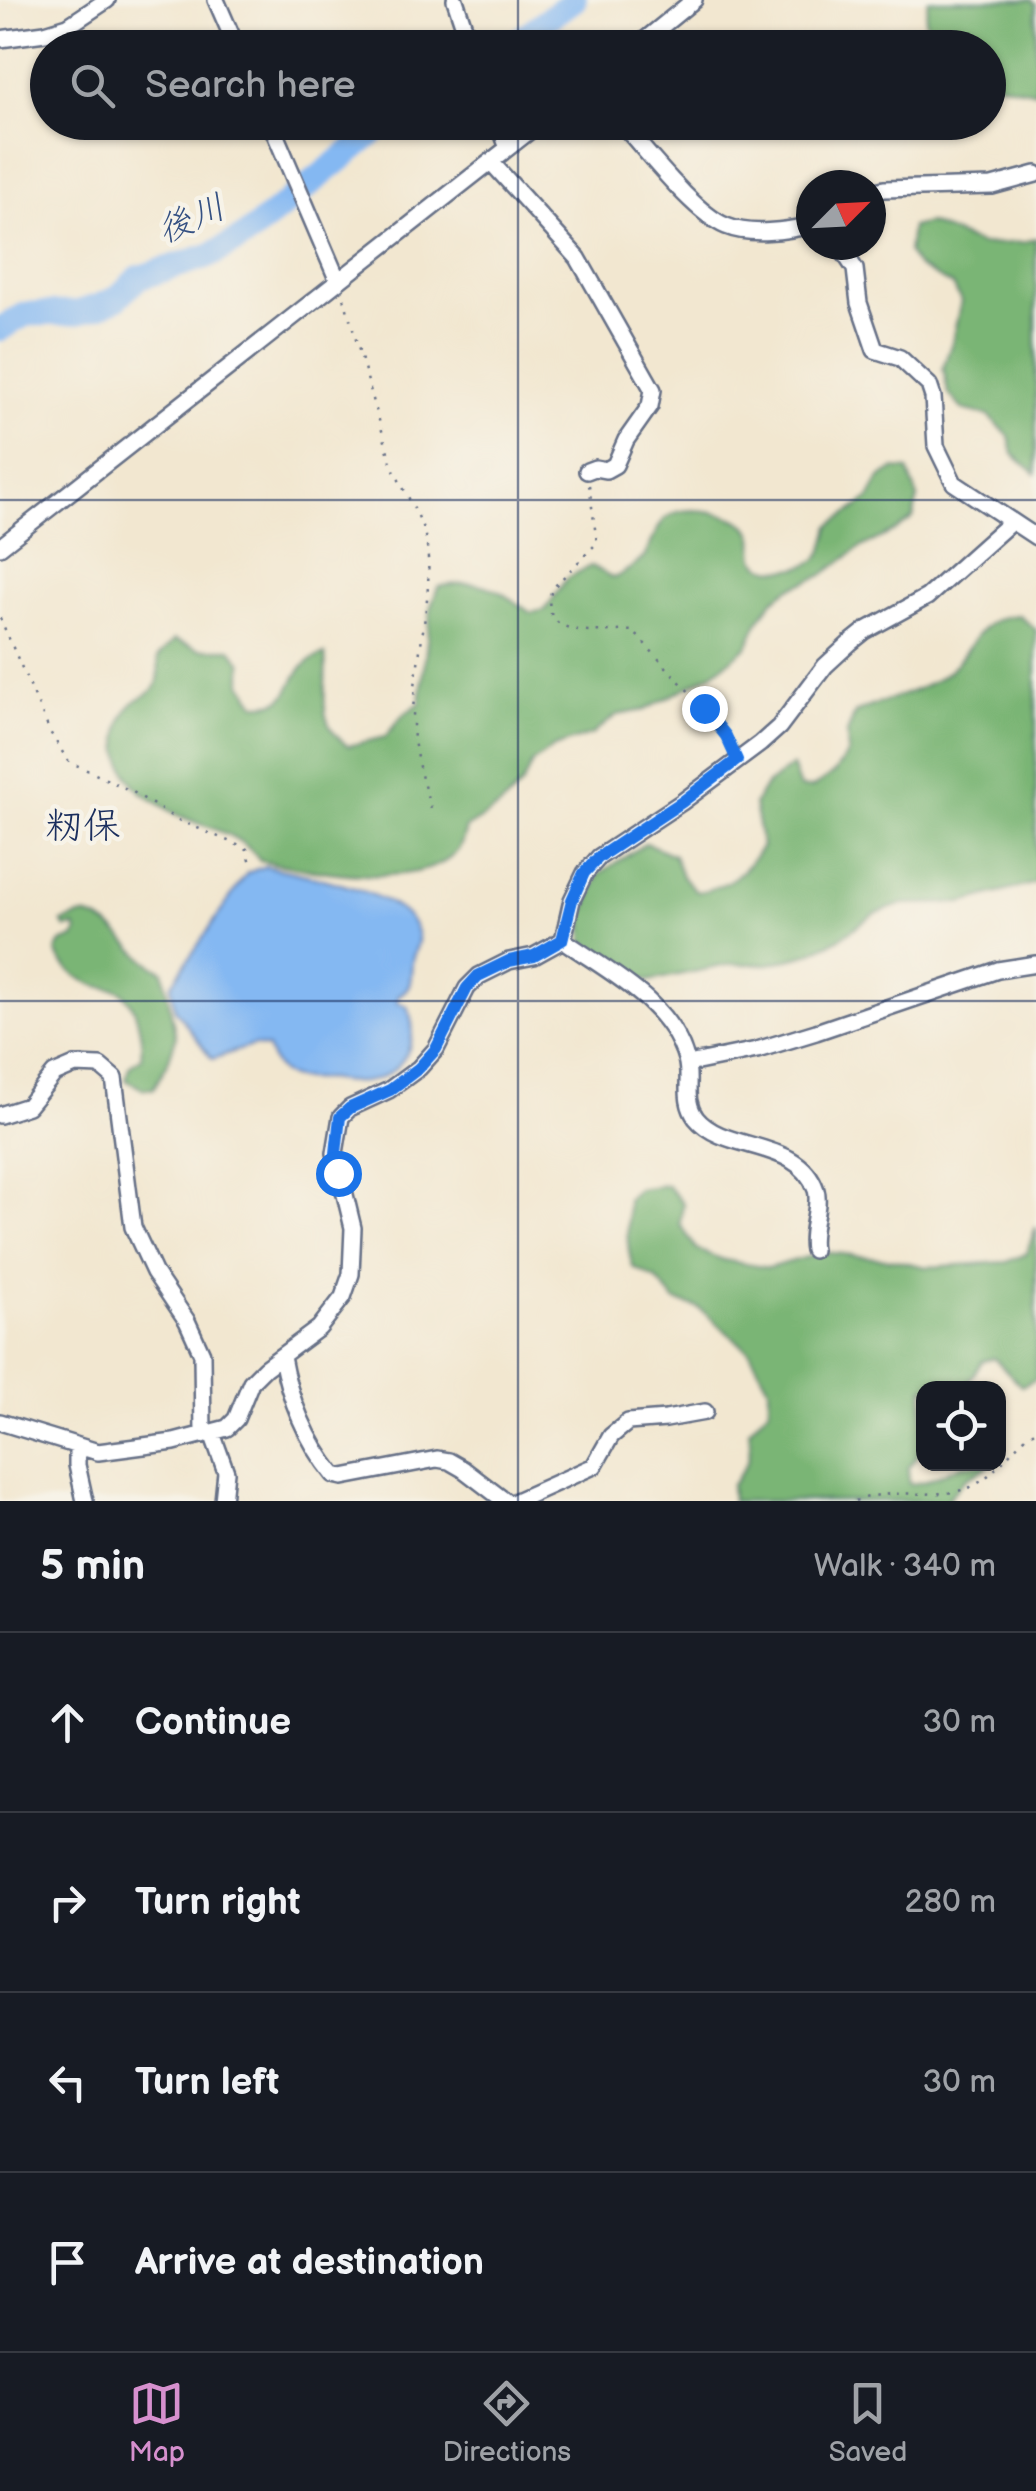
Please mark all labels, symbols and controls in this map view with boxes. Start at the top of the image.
search box [30,30,1006,140]
icon: search [65,58,120,113]
text: Search here [145,63,356,108]
north arrow [796,170,886,260]
water label: 後川 [151,186,232,253]
route end [682,686,728,732]
district label: 籾保 [45,804,121,849]
route start [316,1151,362,1197]
map controls [916,1381,1006,1471]
button: locate [916,1381,1006,1471]
text: 5 min [40,1541,145,1592]
text: Walk · 340 m [814,1547,996,1586]
icon: ahead [40,1695,95,1750]
text: Continue [135,1700,291,1745]
text: 30 m [922,1703,996,1742]
icon: right [40,1875,95,1930]
text: Turn right [135,1880,300,1925]
text: 280 m [905,1883,996,1922]
icon: left [40,2055,95,2110]
text: Turn left [135,2060,279,2105]
text: 30 m [922,2063,996,2102]
icon: arrive [40,2235,95,2290]
text: Arrive at destination [135,2240,484,2285]
tab: Map [129,2376,185,2469]
tab: Directions [442,2376,571,2469]
tab: Saved [829,2376,907,2469]

